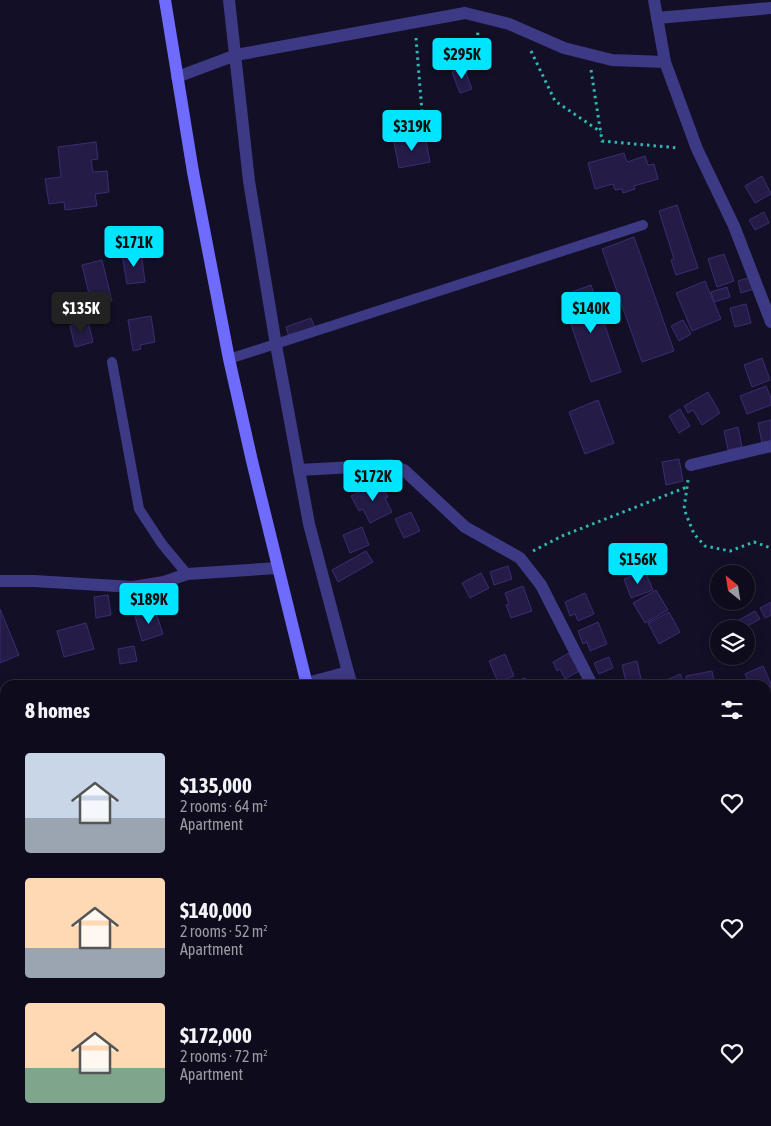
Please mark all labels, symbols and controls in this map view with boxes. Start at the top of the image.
pin: $295K [427,38,497,80]
text: $295K [443,45,481,63]
pin: $319K [377,110,447,152]
text: $319K [393,117,431,135]
pin: $171K [99,226,169,268]
text: $171K [115,233,153,251]
pin: $135K [46,292,116,334]
pin: $140K [556,292,626,334]
text: $135K [62,299,100,317]
text: $140K [572,299,610,317]
pin: $172K [338,460,408,502]
text: $172K [354,467,392,485]
pin: $156K [603,542,673,585]
text: $156K [619,550,657,568]
north arrow [710,565,755,610]
map controls [710,565,755,665]
pin: $189K [114,582,184,625]
text: $189K [130,590,168,608]
button: layers [710,620,755,665]
icon: filters [718,696,746,724]
text: 8 homes [25,698,90,722]
icon: home [65,773,125,833]
text: $135,000 [180,773,252,797]
icon: heart [718,789,746,817]
text: 2 rooms · 64 m² [180,797,268,815]
text: Apartment [180,815,243,833]
icon: home [65,898,125,958]
text: $140,000 [180,898,252,922]
icon: heart [718,914,746,942]
text: 2 rooms · 52 m² [180,922,268,940]
text: Apartment [180,940,243,958]
icon: home [65,1023,125,1083]
text: $172,000 [180,1023,252,1047]
icon: heart [718,1039,746,1067]
text: 2 rooms · 72 m² [180,1047,268,1065]
text: Apartment [180,1065,243,1083]

